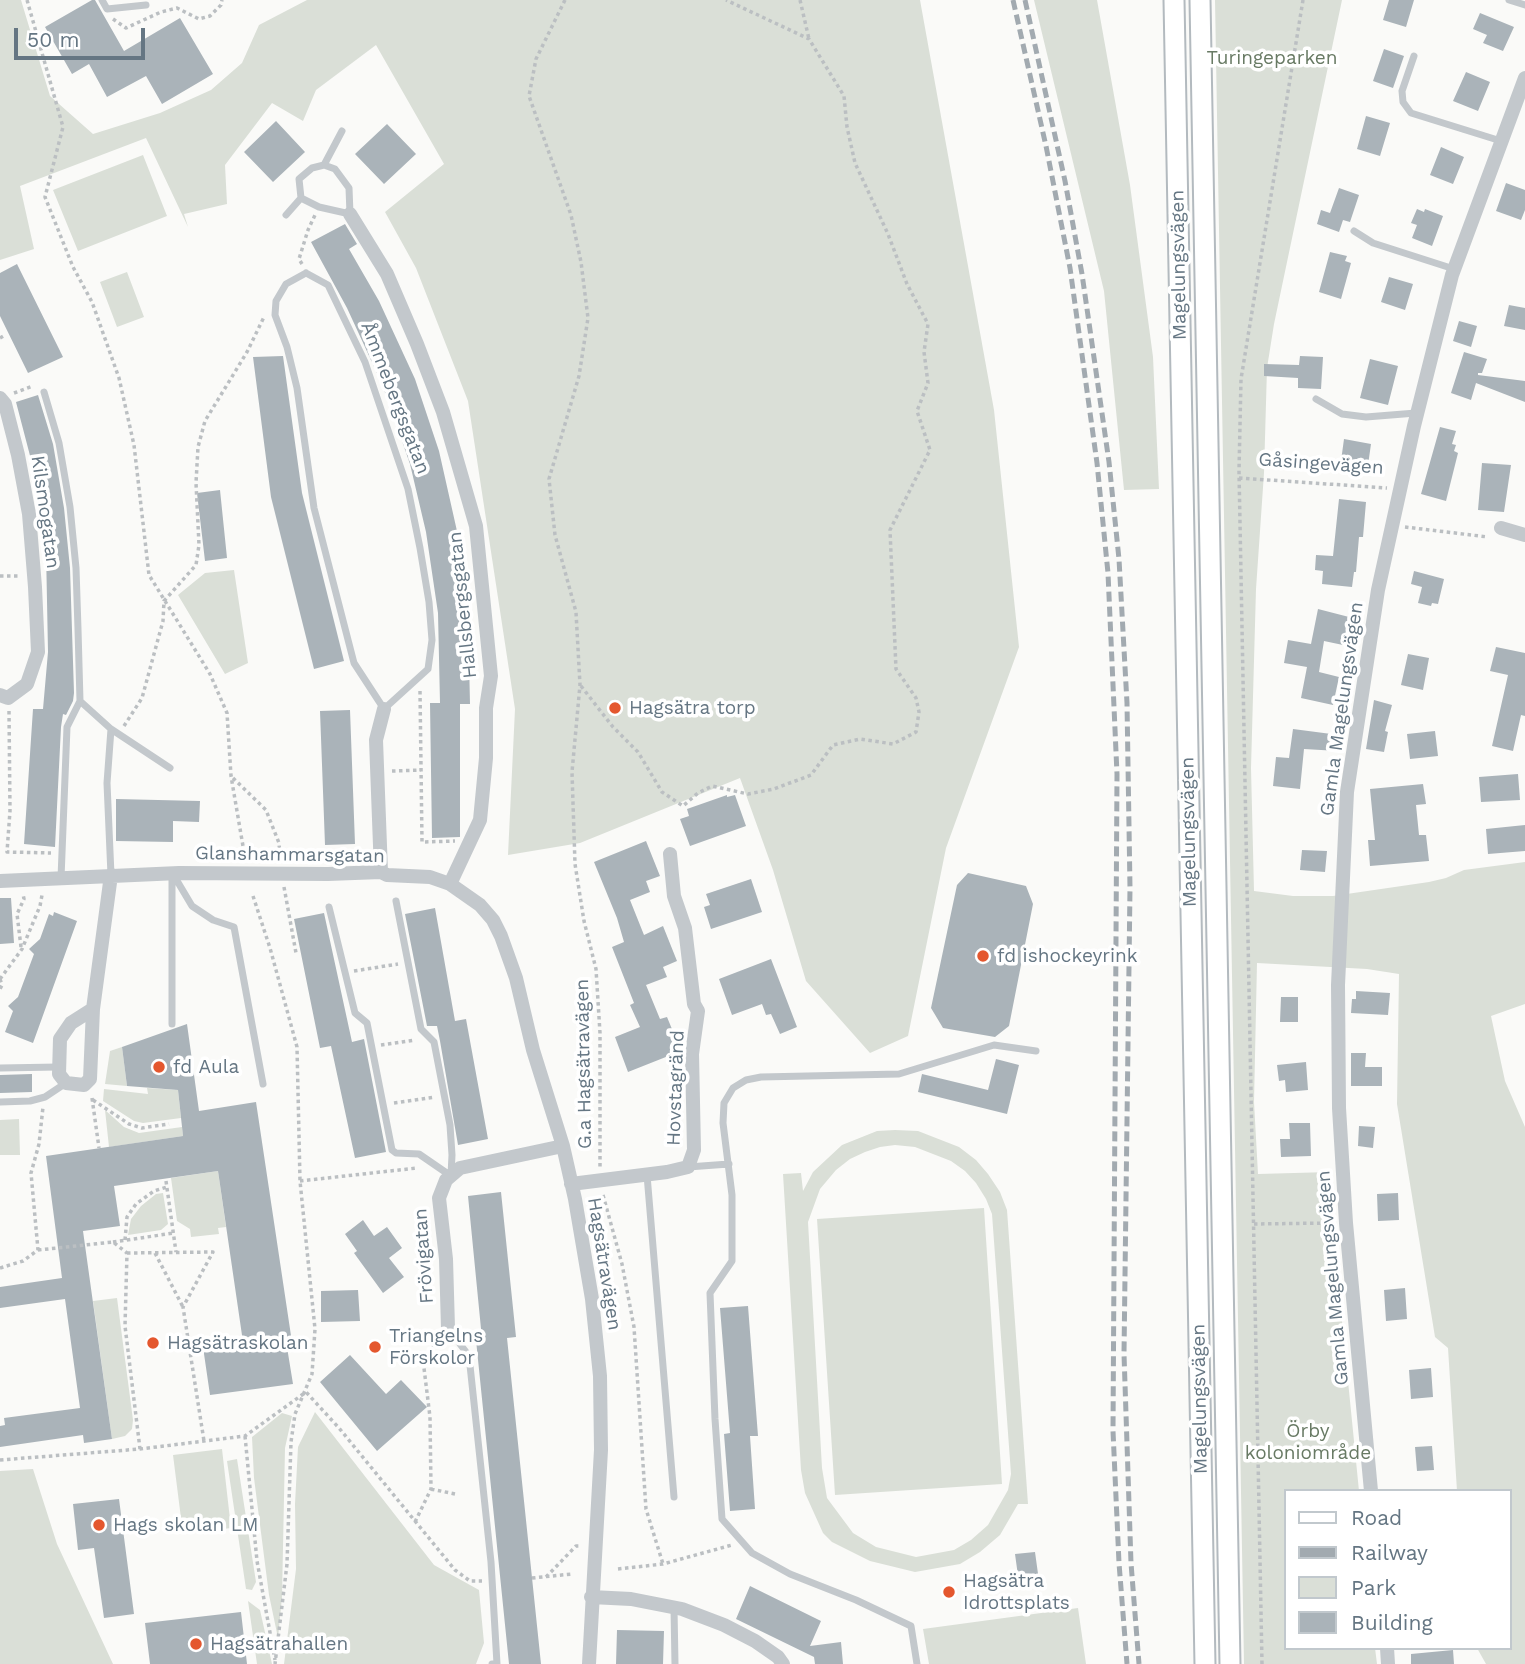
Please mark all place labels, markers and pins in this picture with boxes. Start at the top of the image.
place label: Hagsätra torp [629,697,756,719]
marker: Hagsätra torp [607,700,623,716]
place label: fd ishockeyrink [997,945,1138,967]
marker: fd ishockeyrink [975,948,991,964]
place label: fd Aula [173,1056,239,1078]
marker: fd Aula [151,1059,167,1075]
place label: Triangelns Förskolor [389,1325,483,1369]
place label: Hagsätraskolan [167,1332,308,1354]
marker: Hagsätraskolan [145,1335,161,1351]
marker: Triangelns Förskolor [367,1339,383,1355]
place label: Hags skolan LM [113,1514,258,1536]
marker: Hags skolan LM [91,1517,107,1533]
place label: Hagsätra Idrottsplats [963,1570,1070,1614]
marker: Hagsätra Idrottsplats [941,1584,957,1600]
place label: Hagsätrahallen [210,1633,348,1655]
marker: Hagsätrahallen [188,1636,204,1652]

